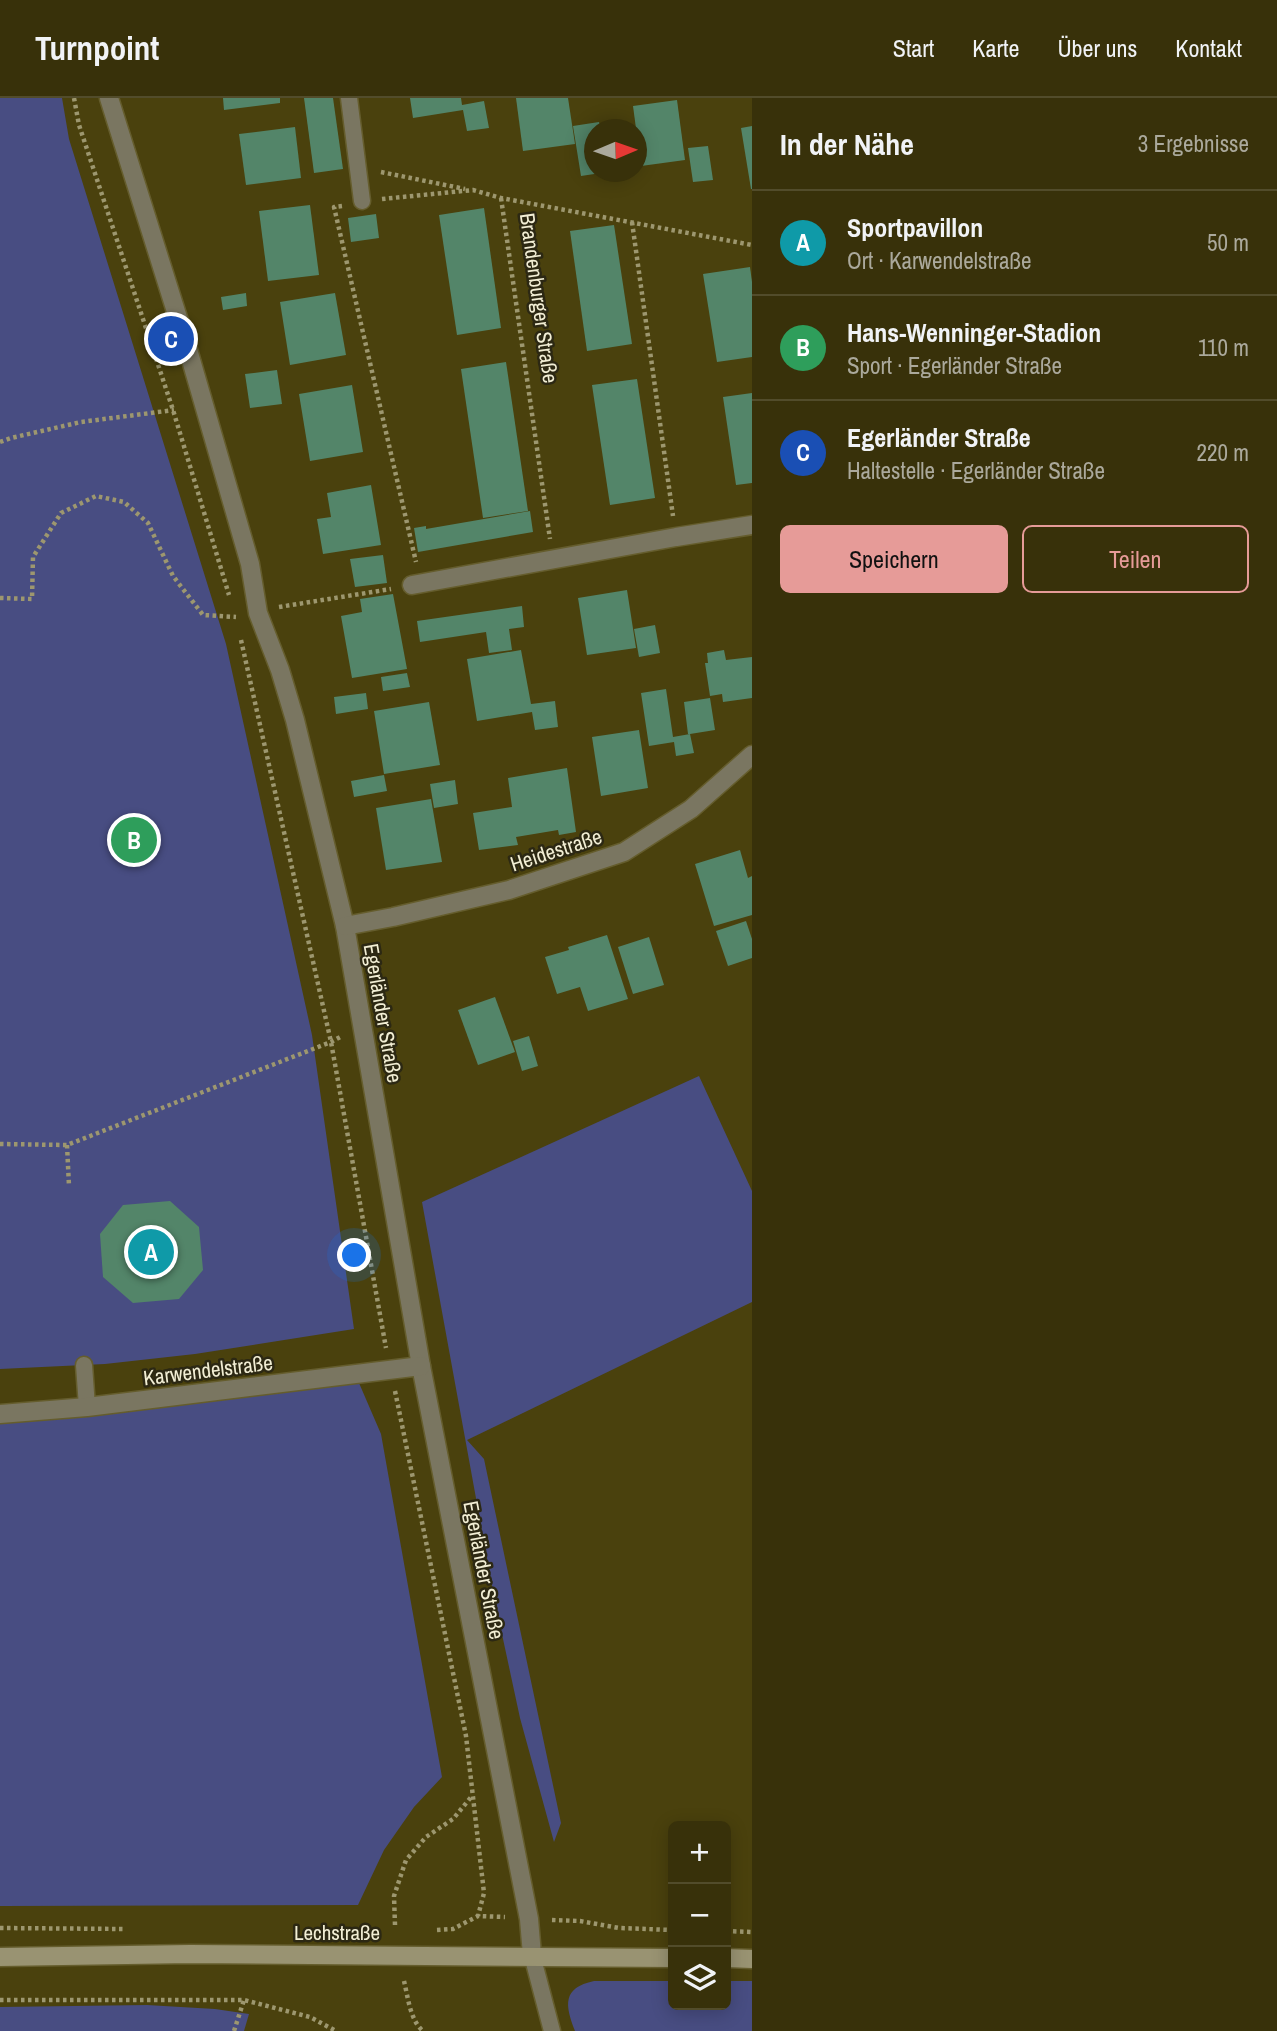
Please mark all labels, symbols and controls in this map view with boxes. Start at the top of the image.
text: Turnpoint [35,26,159,70]
text: Start [893,32,934,64]
text: Karte [972,32,1019,64]
text: Über uns [1057,32,1137,64]
text: Kontakt [1175,32,1242,64]
north arrow [584,119,647,182]
text: In der Nähe [780,124,914,164]
text: 3 Ergebnisse [1138,128,1249,159]
text: Sportpavillon [847,210,983,245]
street label: Brandenburger Straße [513,211,565,385]
text: A [796,227,810,258]
text: 50 m [1207,227,1249,258]
text: Ort · Karwendelstraße [847,245,1031,276]
pin: C [148,313,194,365]
text: Hans-Wenninger-Stadion [847,315,1101,350]
text: B [796,332,810,363]
text: 110 m [1198,332,1249,363]
text: Sport · Egerländer Straße [847,350,1062,381]
text: Egerländer Straße [847,420,1031,455]
text: C [796,437,810,468]
text: 220 m [1197,437,1249,468]
text: Haltestelle · Egerländer Straße [847,455,1105,486]
button: Speichern [780,525,1008,593]
button: Teilen [1022,525,1249,593]
pin: B [111,814,157,866]
street label: Heidestraße [506,822,606,878]
street label: Egerländer Straße [357,941,409,1085]
pin: A [128,1226,174,1278]
your location [337,1238,371,1272]
street label: Karwendelstraße [142,1348,274,1392]
street label: Egerländer Straße [456,1498,512,1642]
map controls [668,1821,731,2010]
button: + [668,1821,731,1884]
button: − [668,1884,731,1947]
street label: Lechstraße [294,1918,380,1947]
button: layers [668,1947,731,2010]

